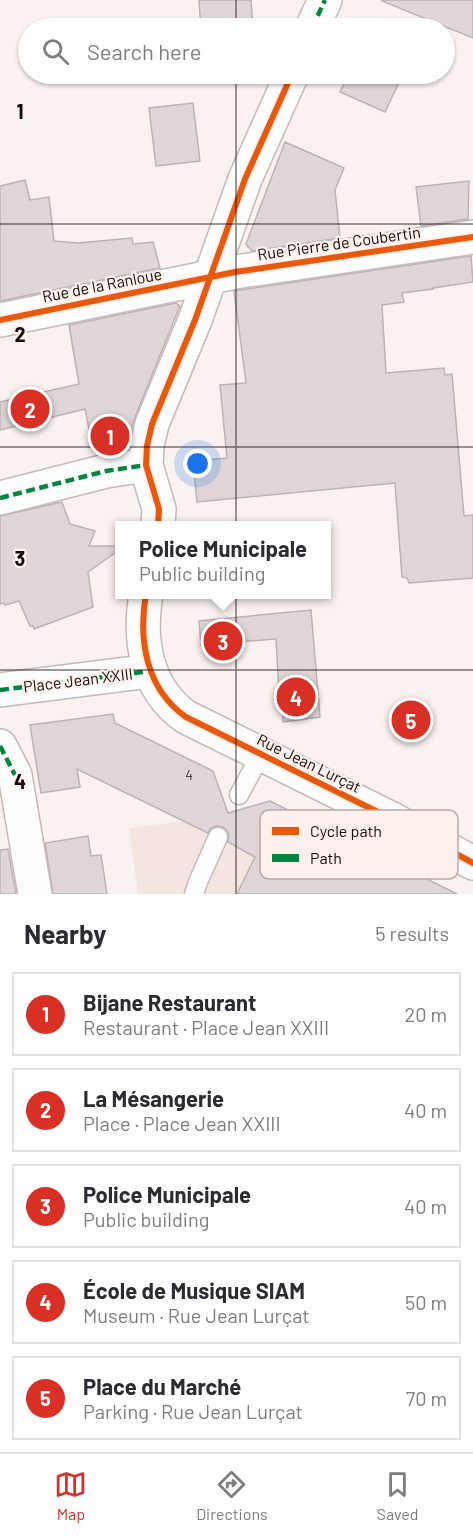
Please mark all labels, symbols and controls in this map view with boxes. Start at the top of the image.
search box [18,18,455,84]
icon: search [39,35,72,68]
text: Search here [87,38,201,64]
text: 1 [16,99,24,123]
street label: Rue Pierre de Coubertin [256,222,422,263]
street label: Rue de la Ranloue [40,264,163,305]
text: 2 [14,322,26,346]
pin: 2 [10,386,50,432]
pin: 1 [90,414,130,458]
your location [183,449,212,478]
popup [115,521,331,599]
text: Police Municipale [139,535,307,561]
text: 3 [15,546,25,570]
text: Public building [139,561,265,585]
pin: 3 [204,618,242,664]
street label: Place Jean XXIII [22,663,134,696]
pin: 4 [276,674,316,720]
pin: 5 [392,698,430,742]
street label: Rue Jean Lurçat [254,729,364,796]
house number: 4 [185,766,193,783]
text: 4 [14,769,26,793]
legend [260,810,458,879]
text: Cycle path [310,821,382,840]
text: Path [310,848,342,867]
text: Nearby [24,918,106,949]
text: 5 results [375,921,449,945]
text: Bijane Restaurant [83,989,256,1015]
text: 1 [42,1002,49,1026]
text: 20 m [404,1002,447,1026]
text: Restaurant · Place Jean XXIII [83,1015,329,1039]
text: La Mésangerie [83,1085,224,1111]
text: 2 [40,1098,51,1122]
text: 40 m [404,1098,447,1122]
text: Place · Place Jean XXIII [83,1111,281,1135]
text: Police Municipale [83,1181,251,1207]
text: 3 [40,1194,51,1218]
text: 40 m [404,1194,447,1218]
text: Public building [83,1207,209,1231]
text: École de Musique SIAM [83,1277,305,1303]
text: 4 [39,1290,52,1314]
text: 50 m [405,1290,447,1314]
text: Museum · Rue Jean Lurçat [83,1303,310,1327]
text: Place du Marché [83,1373,241,1399]
text: 5 [40,1386,51,1410]
text: 70 m [406,1386,447,1410]
text: Parking · Rue Jean Lurçat [83,1399,303,1423]
tab: Map [54,1468,87,1523]
tab: Directions [196,1468,268,1523]
tab: Saved [377,1468,419,1523]

